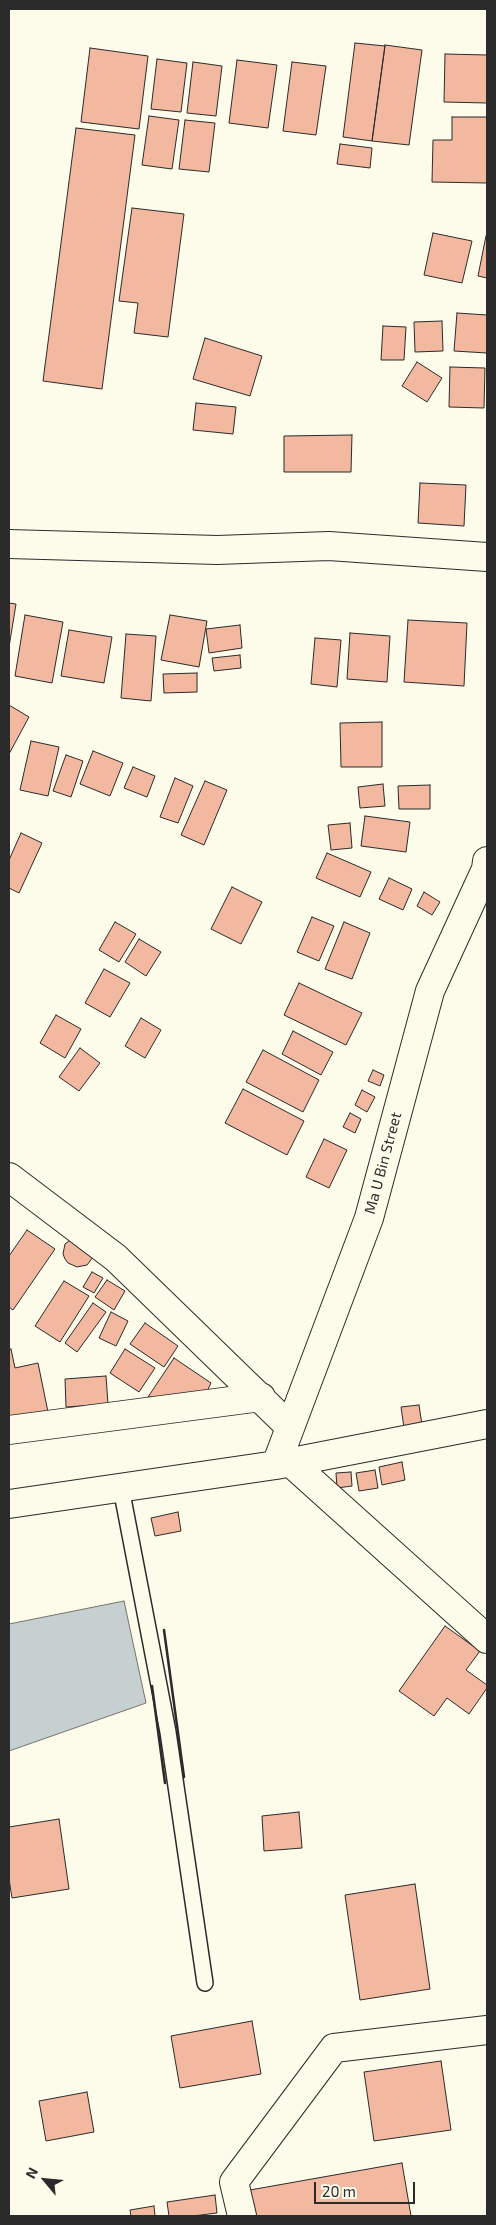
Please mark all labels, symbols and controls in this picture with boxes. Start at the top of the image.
street label: Ma U Bin Street [361,1110,405,1216]
north arrow [20,2155,70,2205]
text: N [21,2164,41,2181]
scale bar [316,2172,417,2204]
text: 20 m [322,2182,356,2200]

